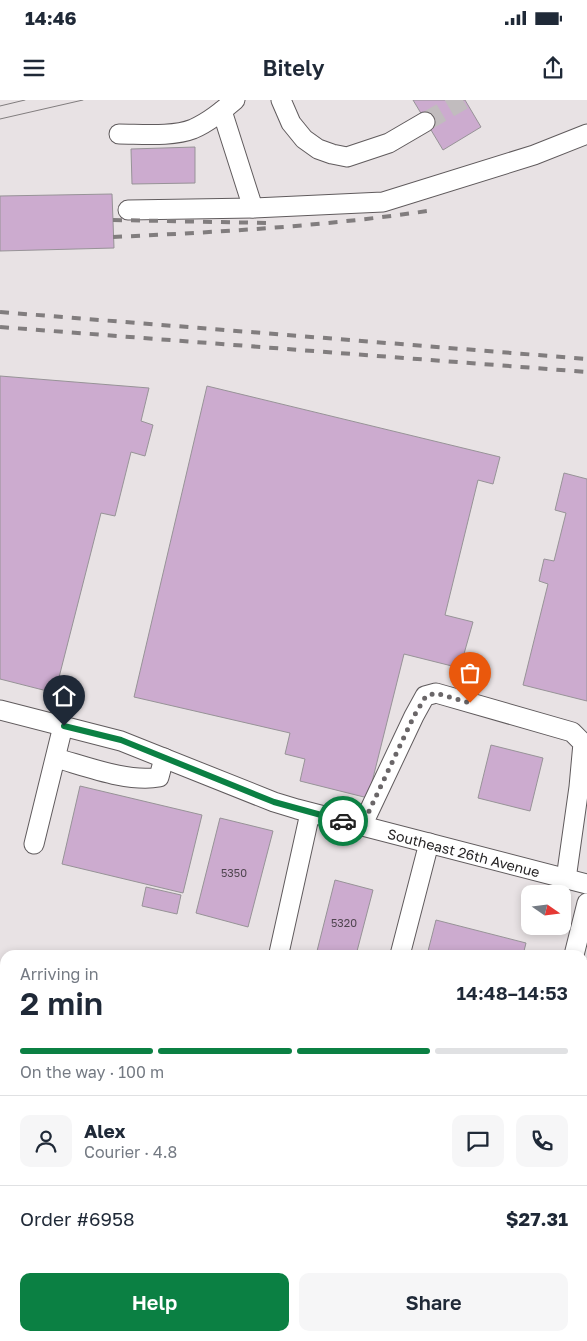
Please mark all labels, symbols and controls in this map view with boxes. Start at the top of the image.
text: 14:46 [25,6,77,29]
icon: menu [20,54,48,82]
text: Bitely [263,54,324,81]
icon: share [539,54,567,82]
pin [449,652,491,703]
icon: bag [456,659,484,687]
pin [43,675,85,726]
icon: home [50,682,78,710]
courier [318,796,368,846]
icon: car [329,807,357,835]
street label: Southeast 26th Avenue [386,824,542,880]
house number: 5350 [221,866,247,879]
north arrow [521,885,571,935]
map controls [521,885,571,935]
house number: 5320 [331,916,357,929]
text: Arriving in [20,964,99,984]
text: 14:48–14:53 [456,981,568,1004]
text: 2 min [20,984,103,1022]
text: On the way · 100 m [20,1062,164,1082]
button: person [20,1115,72,1167]
button: chat [452,1115,504,1167]
button: phone [516,1115,568,1167]
text: Alex [84,1119,125,1142]
text: Courier · 4.8 [84,1142,177,1162]
text: Order #6958 [20,1207,135,1230]
text: $27.31 [506,1207,568,1230]
button: Help [20,1273,289,1331]
button: Share [299,1273,568,1331]

